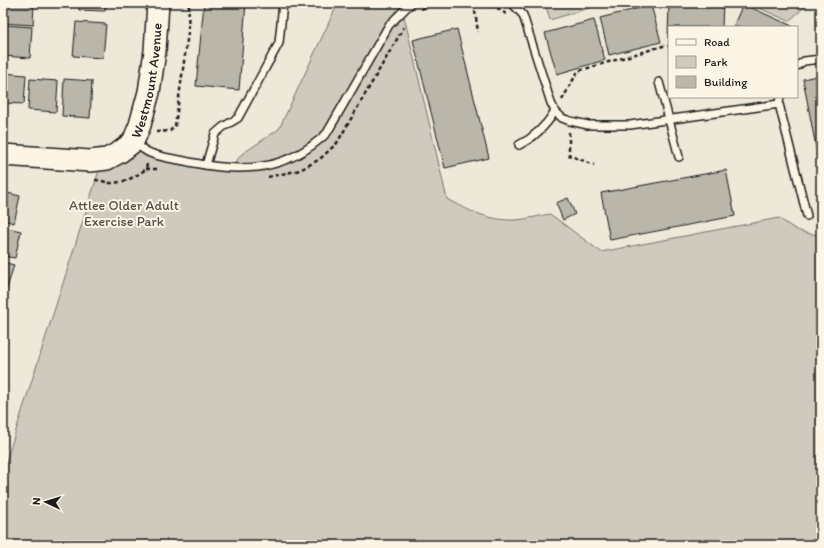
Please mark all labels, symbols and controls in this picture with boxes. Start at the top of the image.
street label: Westmount Avenue [127,22,166,141]
legend [668,26,798,98]
text: Road [704,35,730,49]
text: Park [704,55,728,69]
text: Building [704,75,748,89]
park label: Attlee Older Adult Exercise Park [69,197,179,230]
north arrow [26,482,66,522]
text: N [30,497,43,506]

